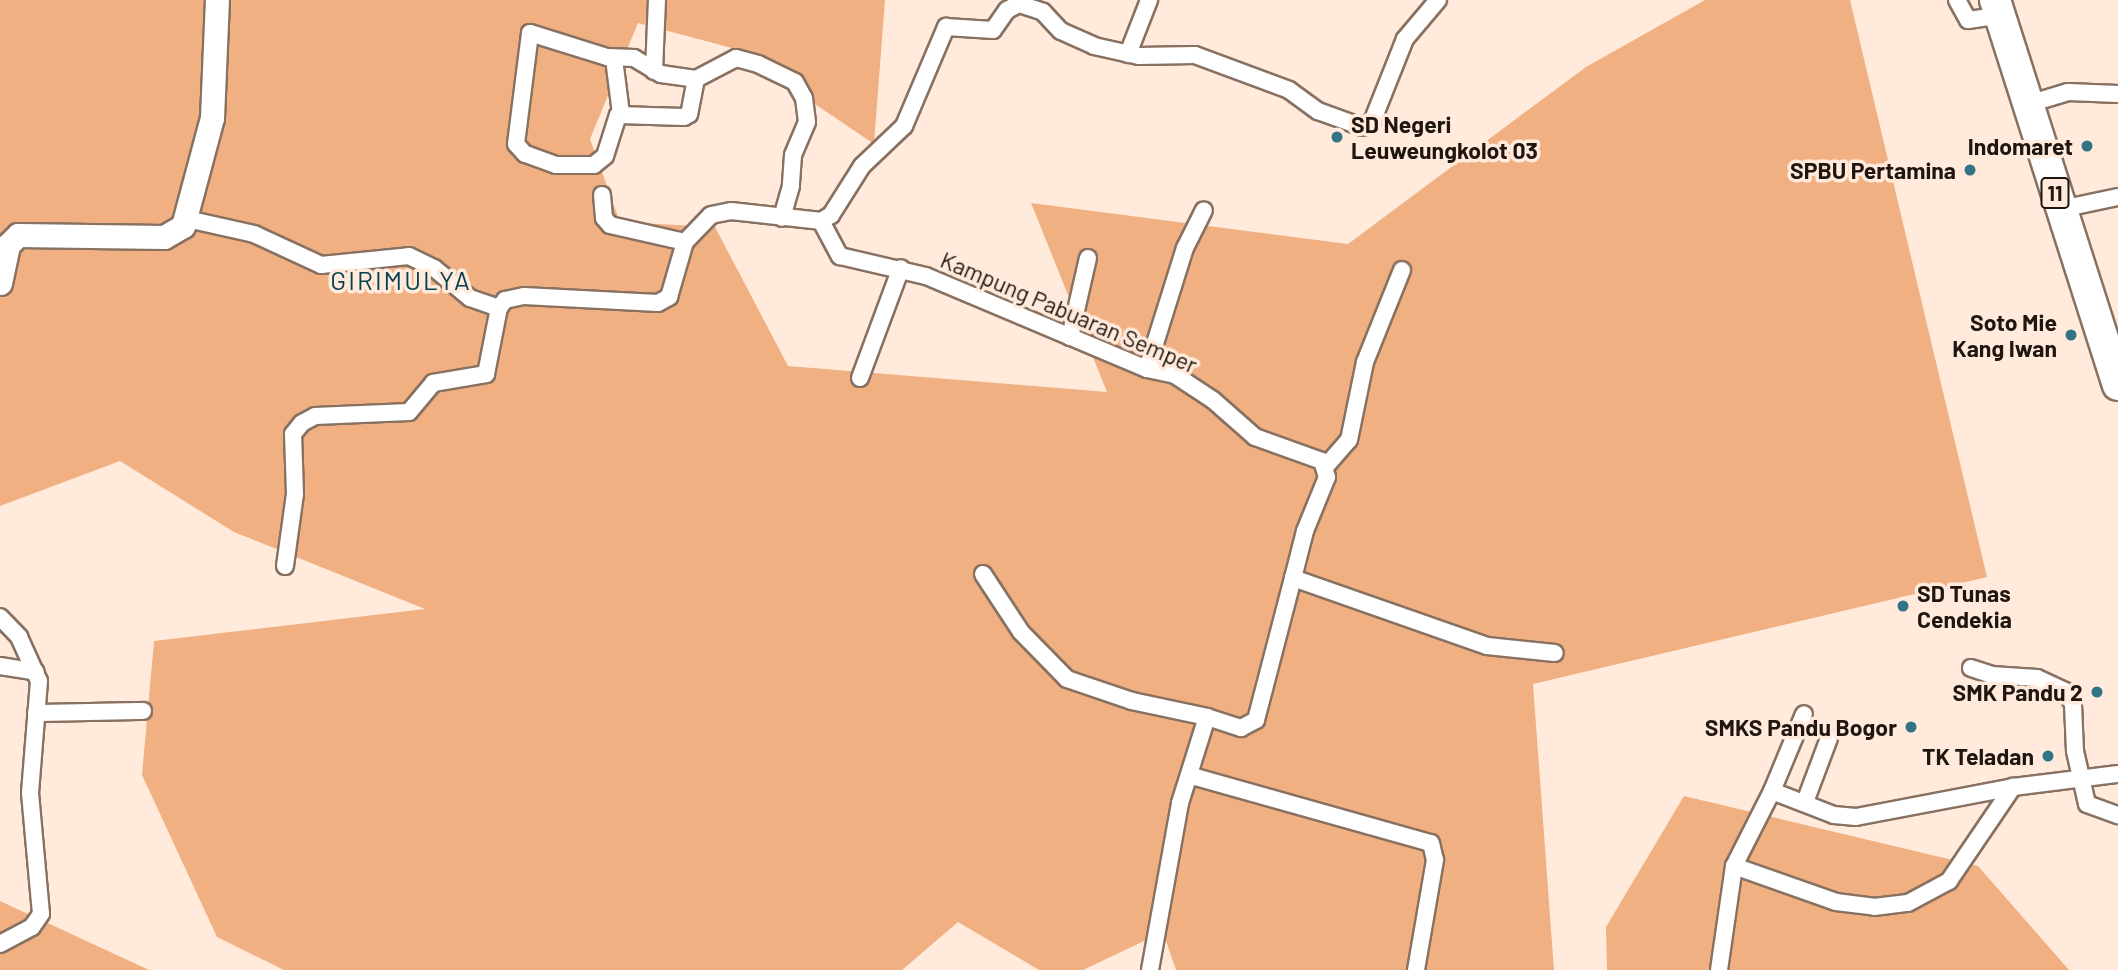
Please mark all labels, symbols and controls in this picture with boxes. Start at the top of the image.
place label: SD Negeri Leuweungkolot 03 [1351,110,1538,164]
marker: SD Negeri Leuweungkolot 03 [1329,129,1345,145]
place label: Indomaret [1968,132,2073,160]
marker: Indomaret [2079,138,2095,154]
place label: SPBU Pertamina [1790,156,1956,184]
marker: SPBU Pertamina [1962,162,1978,178]
road number: 11 [2039,176,2071,210]
street label: Kampung Pabuaran Semper [937,245,1201,379]
district label: GIRIMULYA [331,264,471,296]
place label: Soto Mie Kang Iwan [1952,308,2057,362]
marker: Soto Mie Kang Iwan [2063,327,2079,343]
place label: SD Tunas Cendekia [1917,579,2012,633]
marker: SD Tunas Cendekia [1895,598,1911,614]
place label: SMK Pandu 2 [1953,678,2083,706]
marker: SMK Pandu 2 [2089,684,2105,700]
place label: SMKS Pandu Bogor [1705,713,1897,741]
marker: SMKS Pandu Bogor [1903,719,1919,735]
place label: TK Teladan [1922,742,2034,770]
marker: TK Teladan [2040,748,2056,764]

